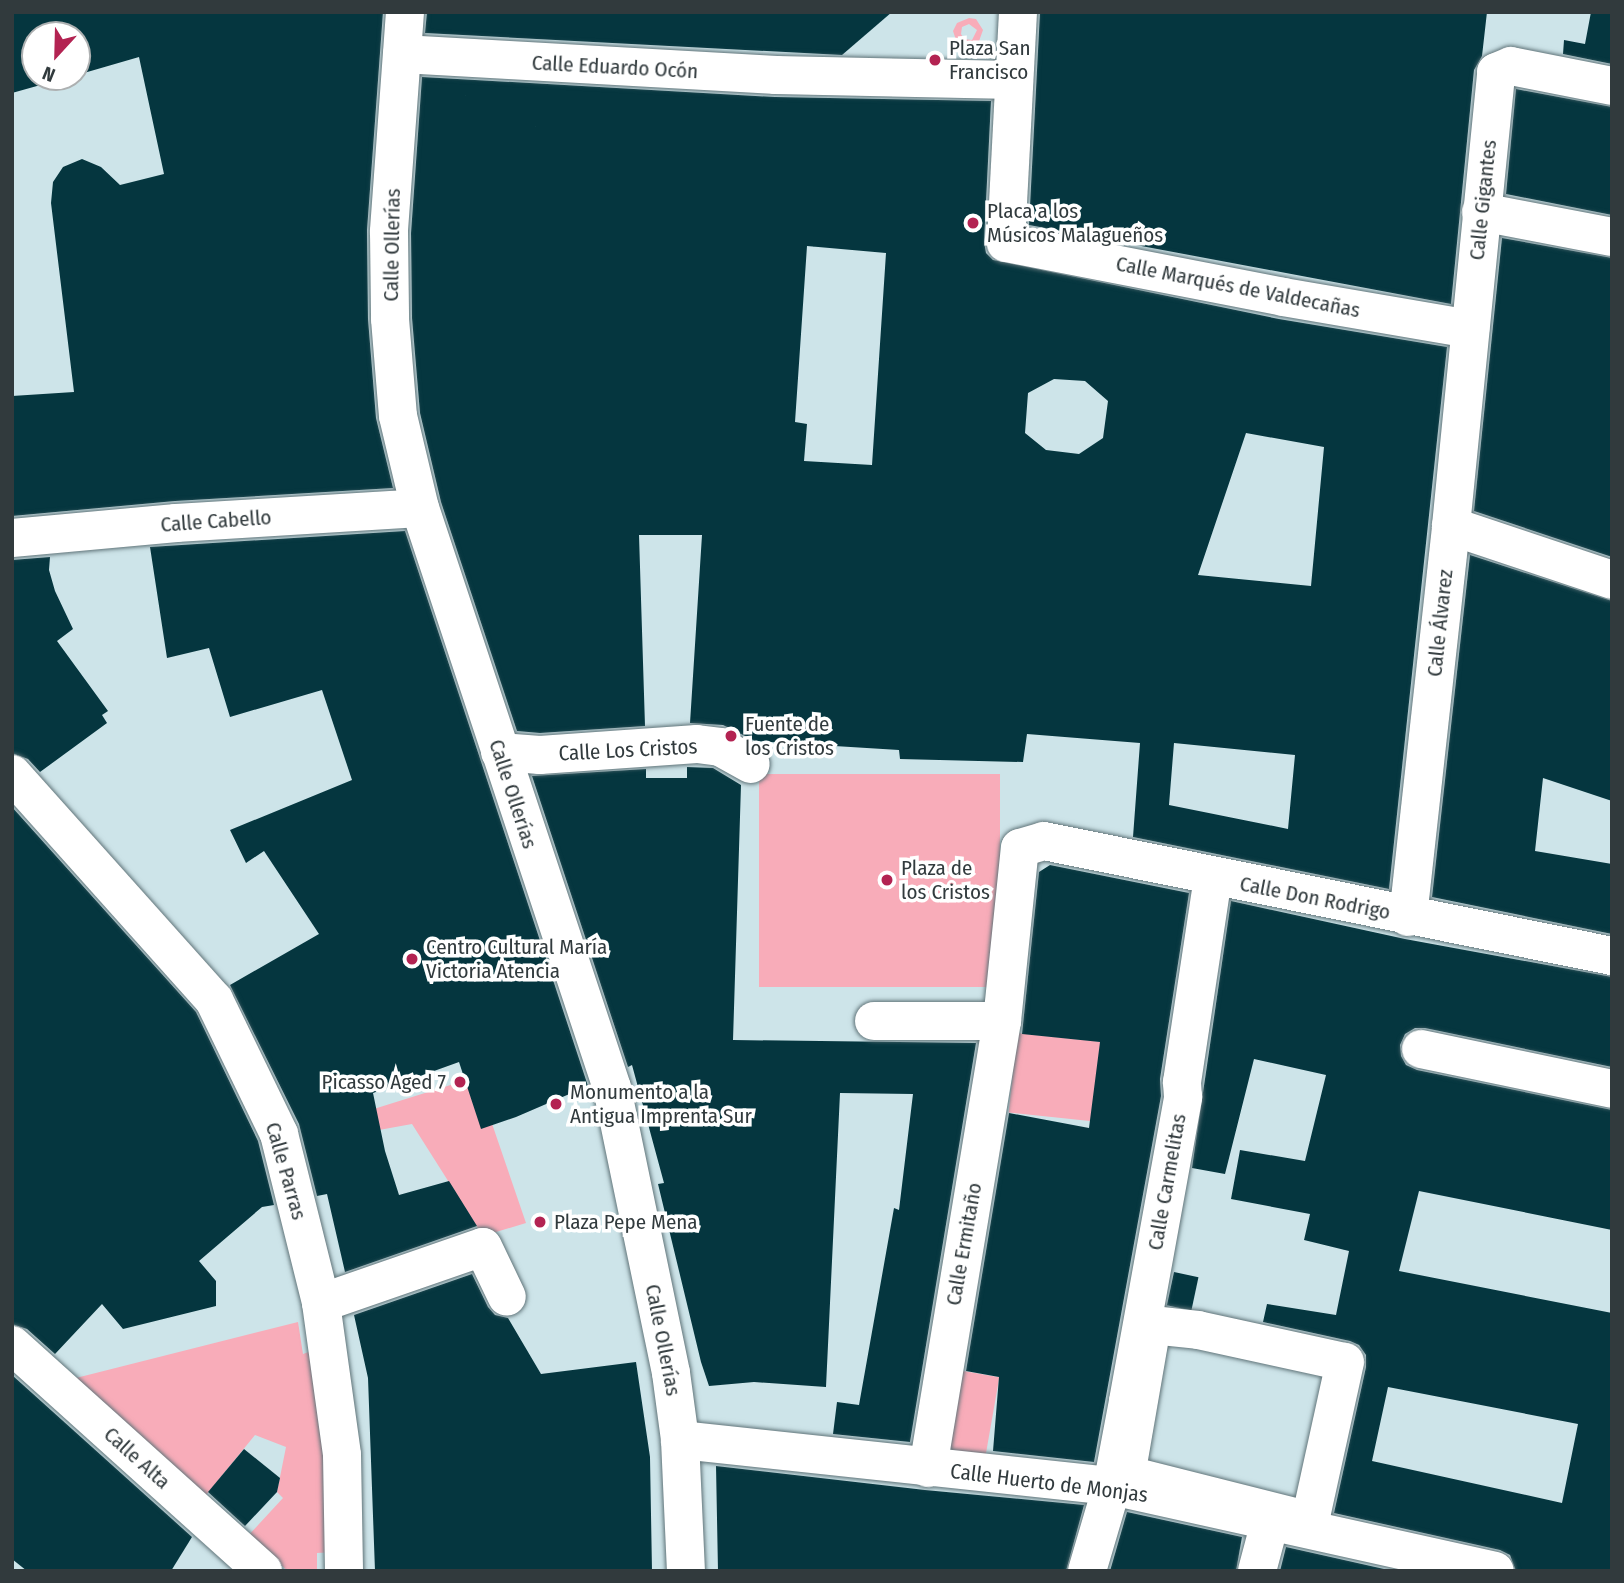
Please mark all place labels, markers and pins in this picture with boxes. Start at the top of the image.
place label: Plaza San Francisco [949,35,1031,85]
marker: Plaza San Francisco [927,52,943,68]
place label: Placa a los Músicos Malagueños [987,198,1163,248]
marker: Placa a los Músicos Malagueños [965,215,981,231]
place label: Fuente de los Cristos [745,711,834,761]
marker: Fuente de los Cristos [723,728,739,744]
place label: Plaza de los Cristos [901,855,990,905]
marker: Plaza de los Cristos [879,872,895,888]
place label: Centro Cultural María Victoria Atencia [426,934,607,984]
marker: Centro Cultural María Victoria Atencia [404,951,420,967]
place label: Picasso Aged 7 [321,1069,446,1095]
marker: Picasso Aged 7 [452,1074,468,1090]
place label: Monumento a la Antigua Imprenta Sur [570,1079,752,1129]
marker: Monumento a la Antigua Imprenta Sur [548,1096,564,1112]
place label: Plaza Pepe Mena [554,1209,698,1235]
marker: Plaza Pepe Mena [532,1214,548,1230]

